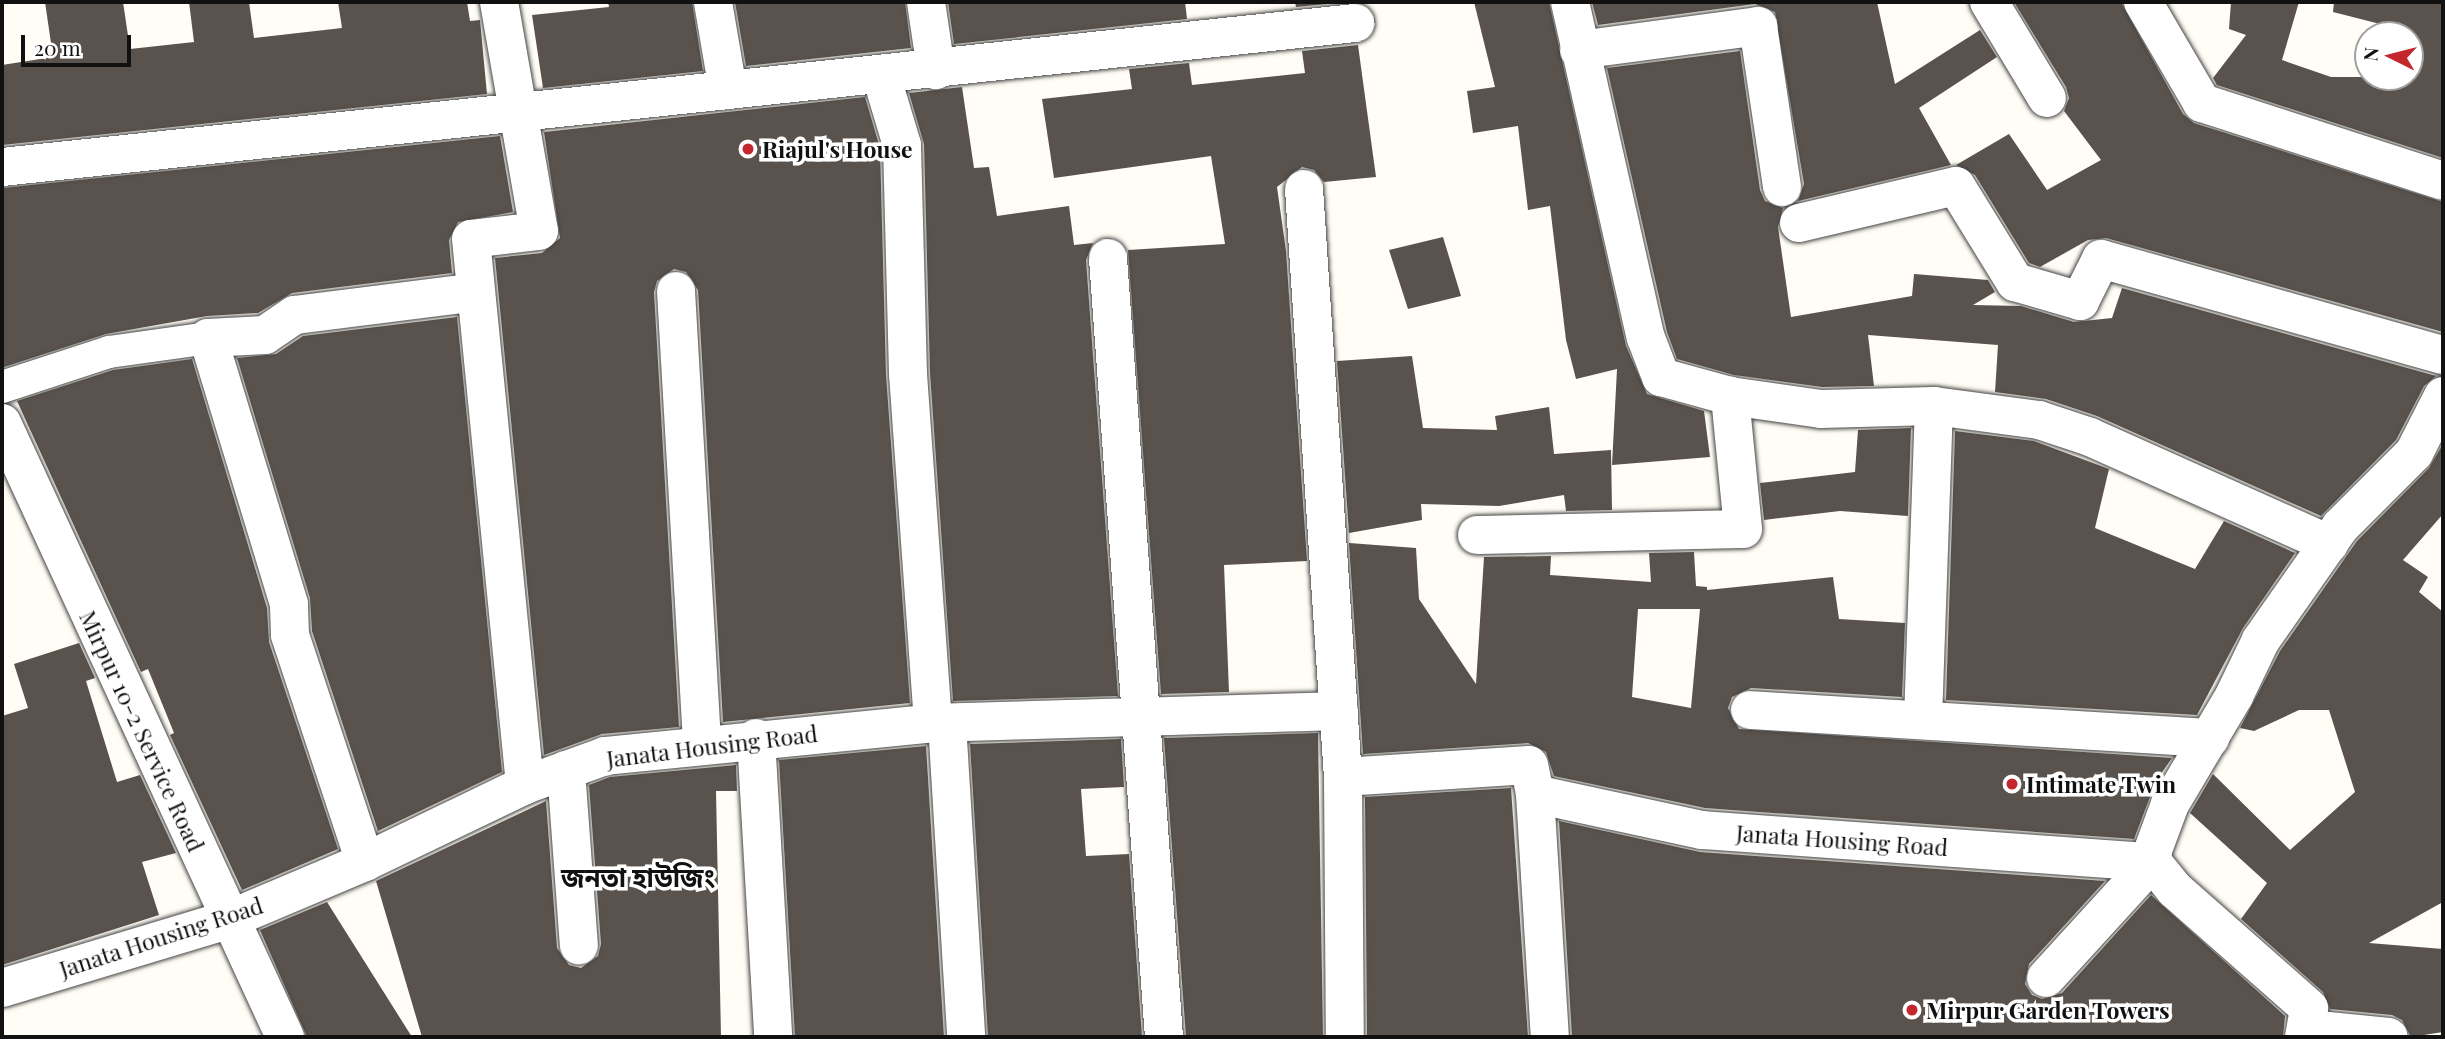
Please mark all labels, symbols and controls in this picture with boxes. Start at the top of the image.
scale bar [24,21,135,65]
north arrow [2354,21,2424,91]
text: 20 m [34,33,81,61]
text: N [2356,46,2384,62]
place label: Riajul's House [762,135,913,163]
marker: Riajul's House [740,141,756,157]
street label: Mirpur 10-2 Service Road [74,606,210,856]
street label: Janata Housing Road [605,719,819,773]
place label: Intimate Twin [2026,770,2177,798]
marker: Intimate Twin [2004,776,2020,792]
street label: Janata Housing Road [1735,819,1949,861]
district label: জনতা হাউজিং [561,861,715,893]
street label: Janata Housing Road [56,891,266,983]
place label: Mirpur Garden Towers [1926,996,2171,1024]
marker: Mirpur Garden Towers [1904,1002,1920,1018]

